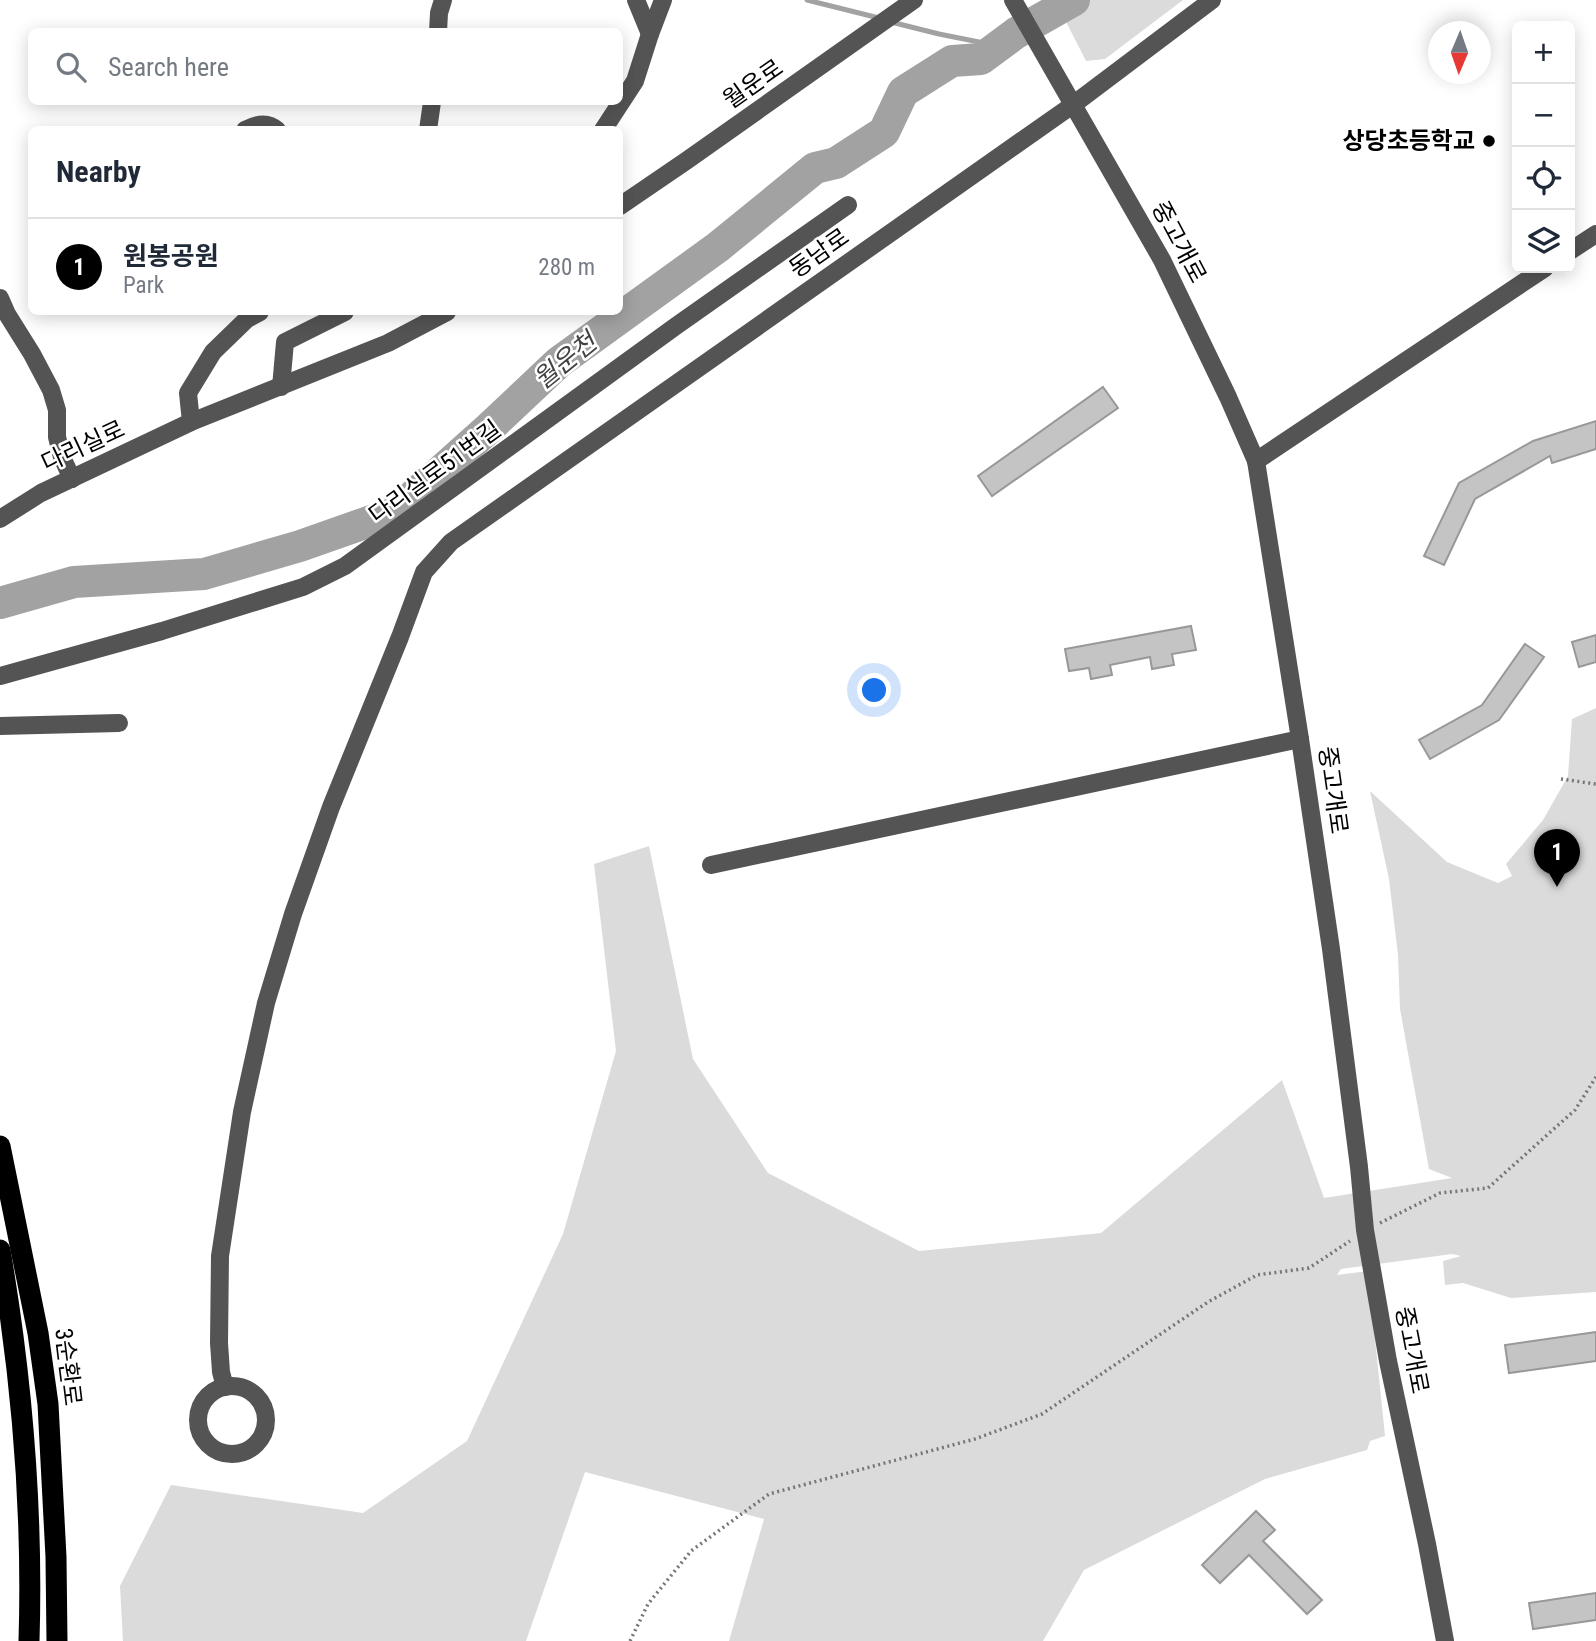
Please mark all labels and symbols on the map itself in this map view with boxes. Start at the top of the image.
north arrow [1428,21,1491,84]
street label: 월운로 [718,54,788,114]
place label: 상당초등학교 [1343,127,1475,155]
marker: 상당초등학교 [1481,133,1497,149]
street label: 중고개로 [1146,196,1212,288]
street label: 동남로 [784,223,854,283]
water label: 월운천 [528,325,605,395]
street label: 다리실로 [37,415,129,477]
street label: 다리실로51번길 [364,415,506,529]
your location [857,673,891,707]
street label: 중고개로 [1313,744,1353,836]
pin: 1 [1534,829,1580,887]
street label: 중고개로 [1390,1304,1434,1396]
street label: 3순환로 [49,1327,87,1407]

